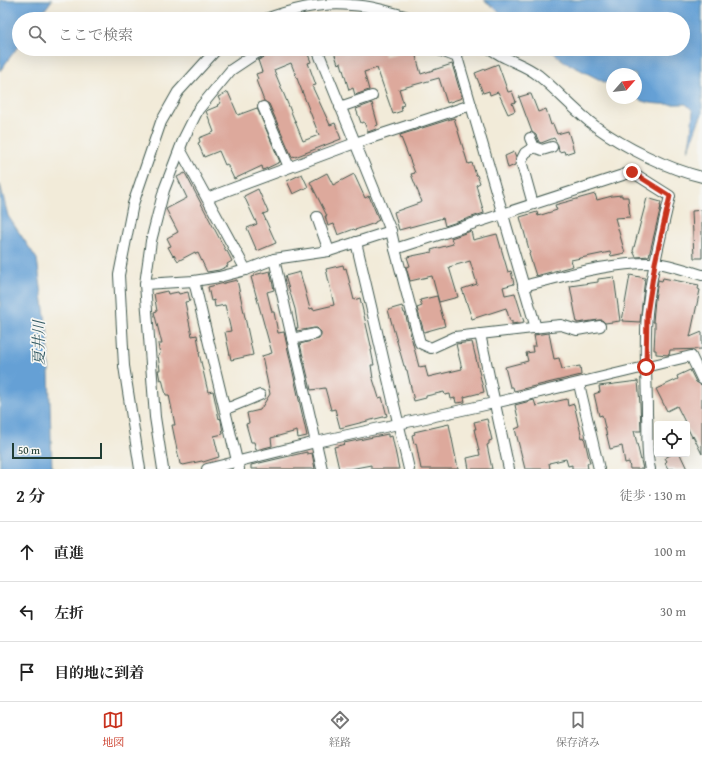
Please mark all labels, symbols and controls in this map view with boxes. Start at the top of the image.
search box [12,12,690,56]
icon: search [26,23,48,45]
text: ここで検索 [58,24,133,45]
north arrow [606,68,642,104]
route end [623,163,641,181]
water label: 夏井川 [28,319,49,366]
route start [637,358,655,376]
map controls [654,421,690,457]
button: locate [654,421,690,457]
scale bar [12,441,102,460]
text: 50 m [18,442,40,458]
text: 2 分 [16,483,46,508]
text: 徒歩 · 130 m [620,486,686,505]
icon: ahead [16,541,38,563]
text: 直進 [54,542,84,563]
text: 100 m [654,542,686,561]
icon: left [16,601,38,623]
text: 左折 [54,602,84,623]
text: 30 m [660,602,686,621]
icon: arrive [16,661,38,683]
text: 目的地に到着 [54,662,144,683]
tab: 地図 [102,709,124,750]
tab: 経路 [329,709,351,750]
tab: 保存済み [556,709,600,750]

